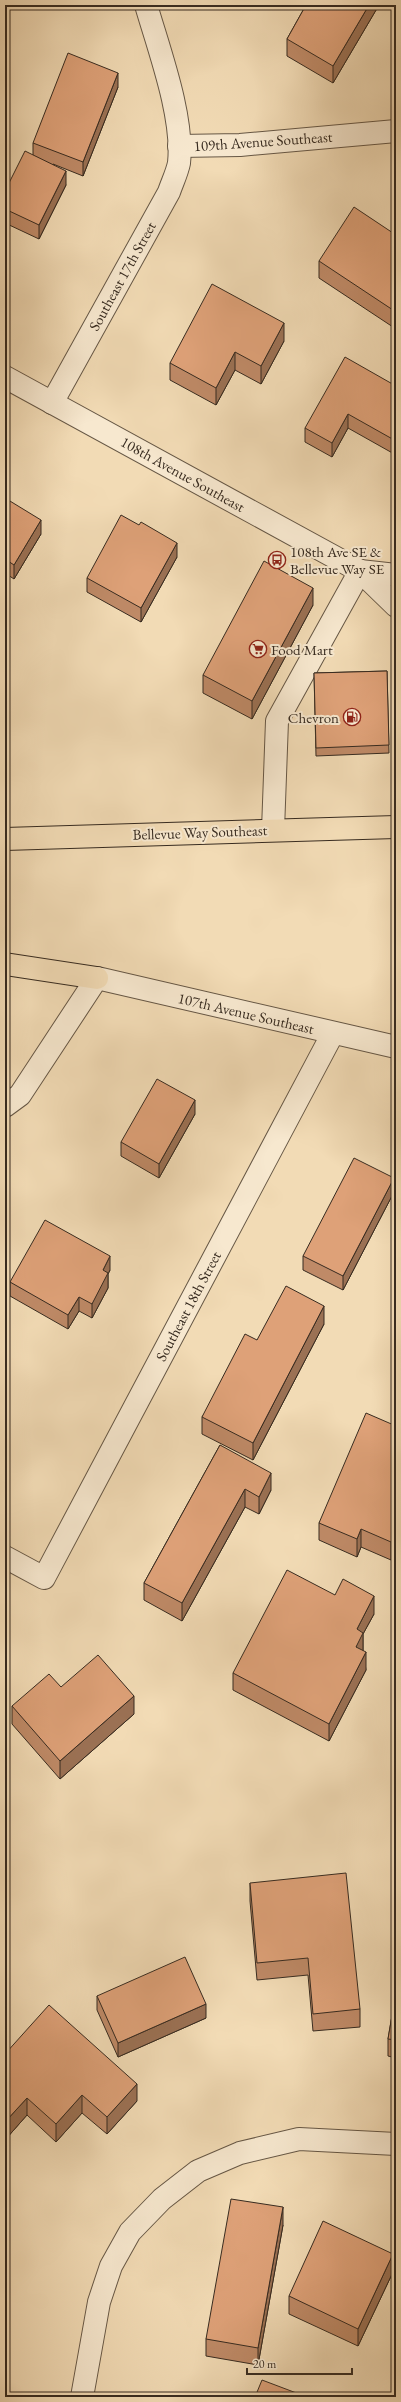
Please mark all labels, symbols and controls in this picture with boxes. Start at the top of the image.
street label: 109th Avenue Southeast [193,127,333,155]
street label: Southeast 17th Street [84,218,160,334]
street label: 108th Avenue Southeast [118,432,249,516]
place label: 108th Ave SE & Bellevue Way SE [290,542,385,578]
bus stop icon: 108th Ave SE & Bellevue Way SE [267,550,287,570]
supermarket icon: Food Mart [248,639,268,659]
place label: Food Mart [271,640,333,659]
fuel station icon: Chevron [342,707,362,727]
place label: Chevron [288,708,339,727]
street label: Bellevue Way Southeast [132,820,268,844]
street label: 107th Avenue Southeast [176,988,316,1038]
street label: Southeast 18th Street [151,1247,225,1364]
scale bar [247,2350,352,2376]
text: 20 m [253,2356,277,2372]

